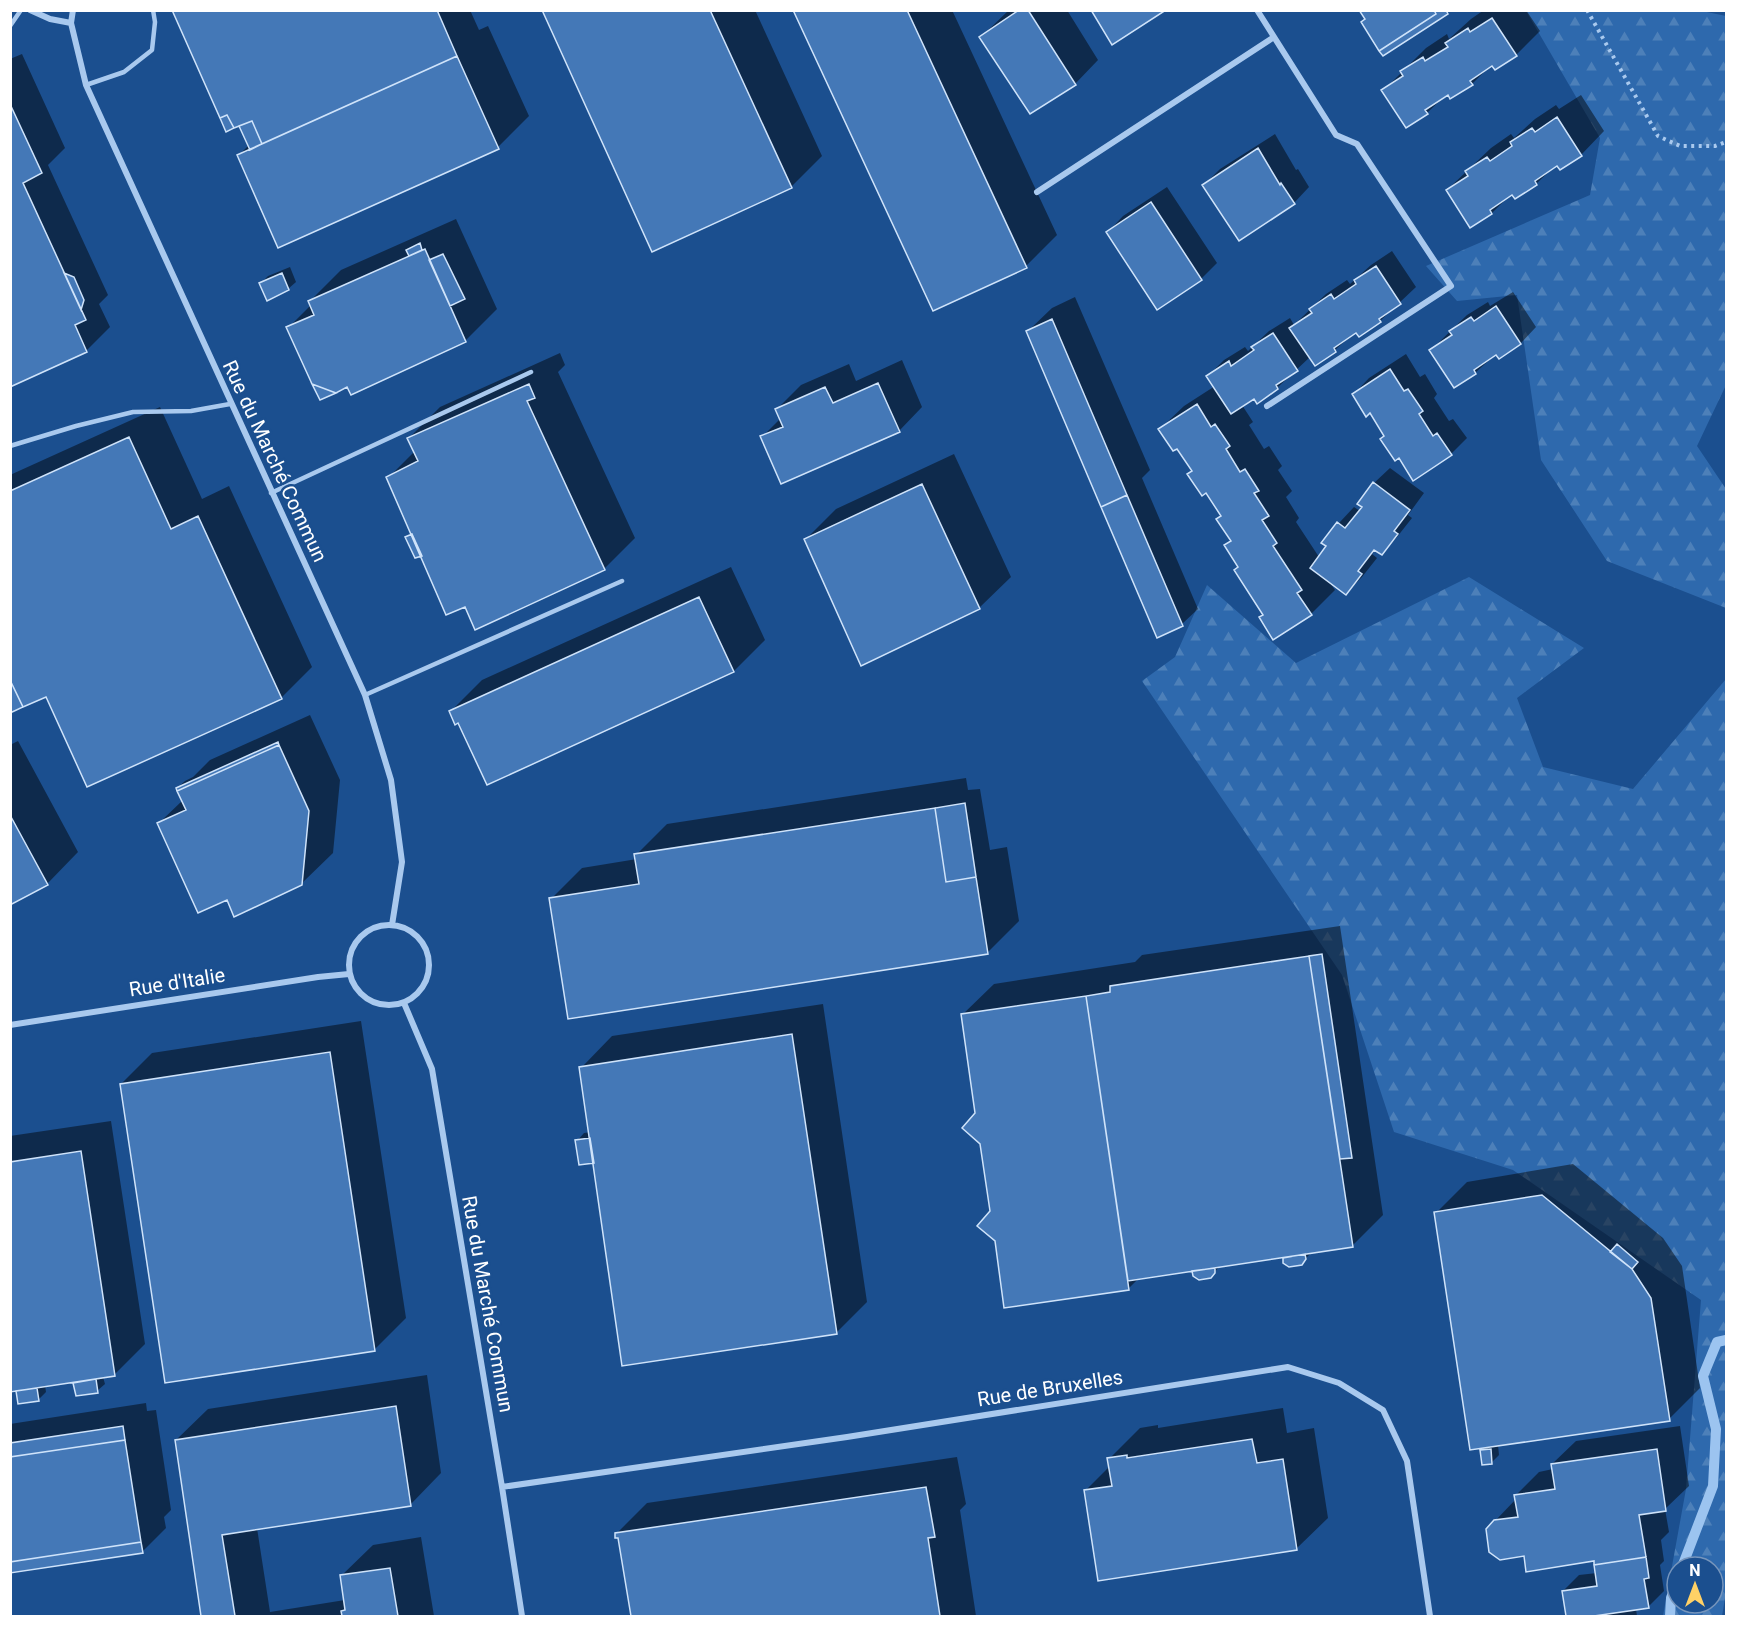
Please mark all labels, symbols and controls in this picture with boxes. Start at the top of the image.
street label: Rue du Marché Commun [218,356,332,566]
street label: Rue d'Italie [127,963,227,1001]
street label: Rue du Marché Commun [457,1194,519,1414]
street label: Rue de Bruxelles [976,1365,1124,1411]
north arrow [1665,1555,1725,1615]
text: N [1689,1561,1701,1580]

